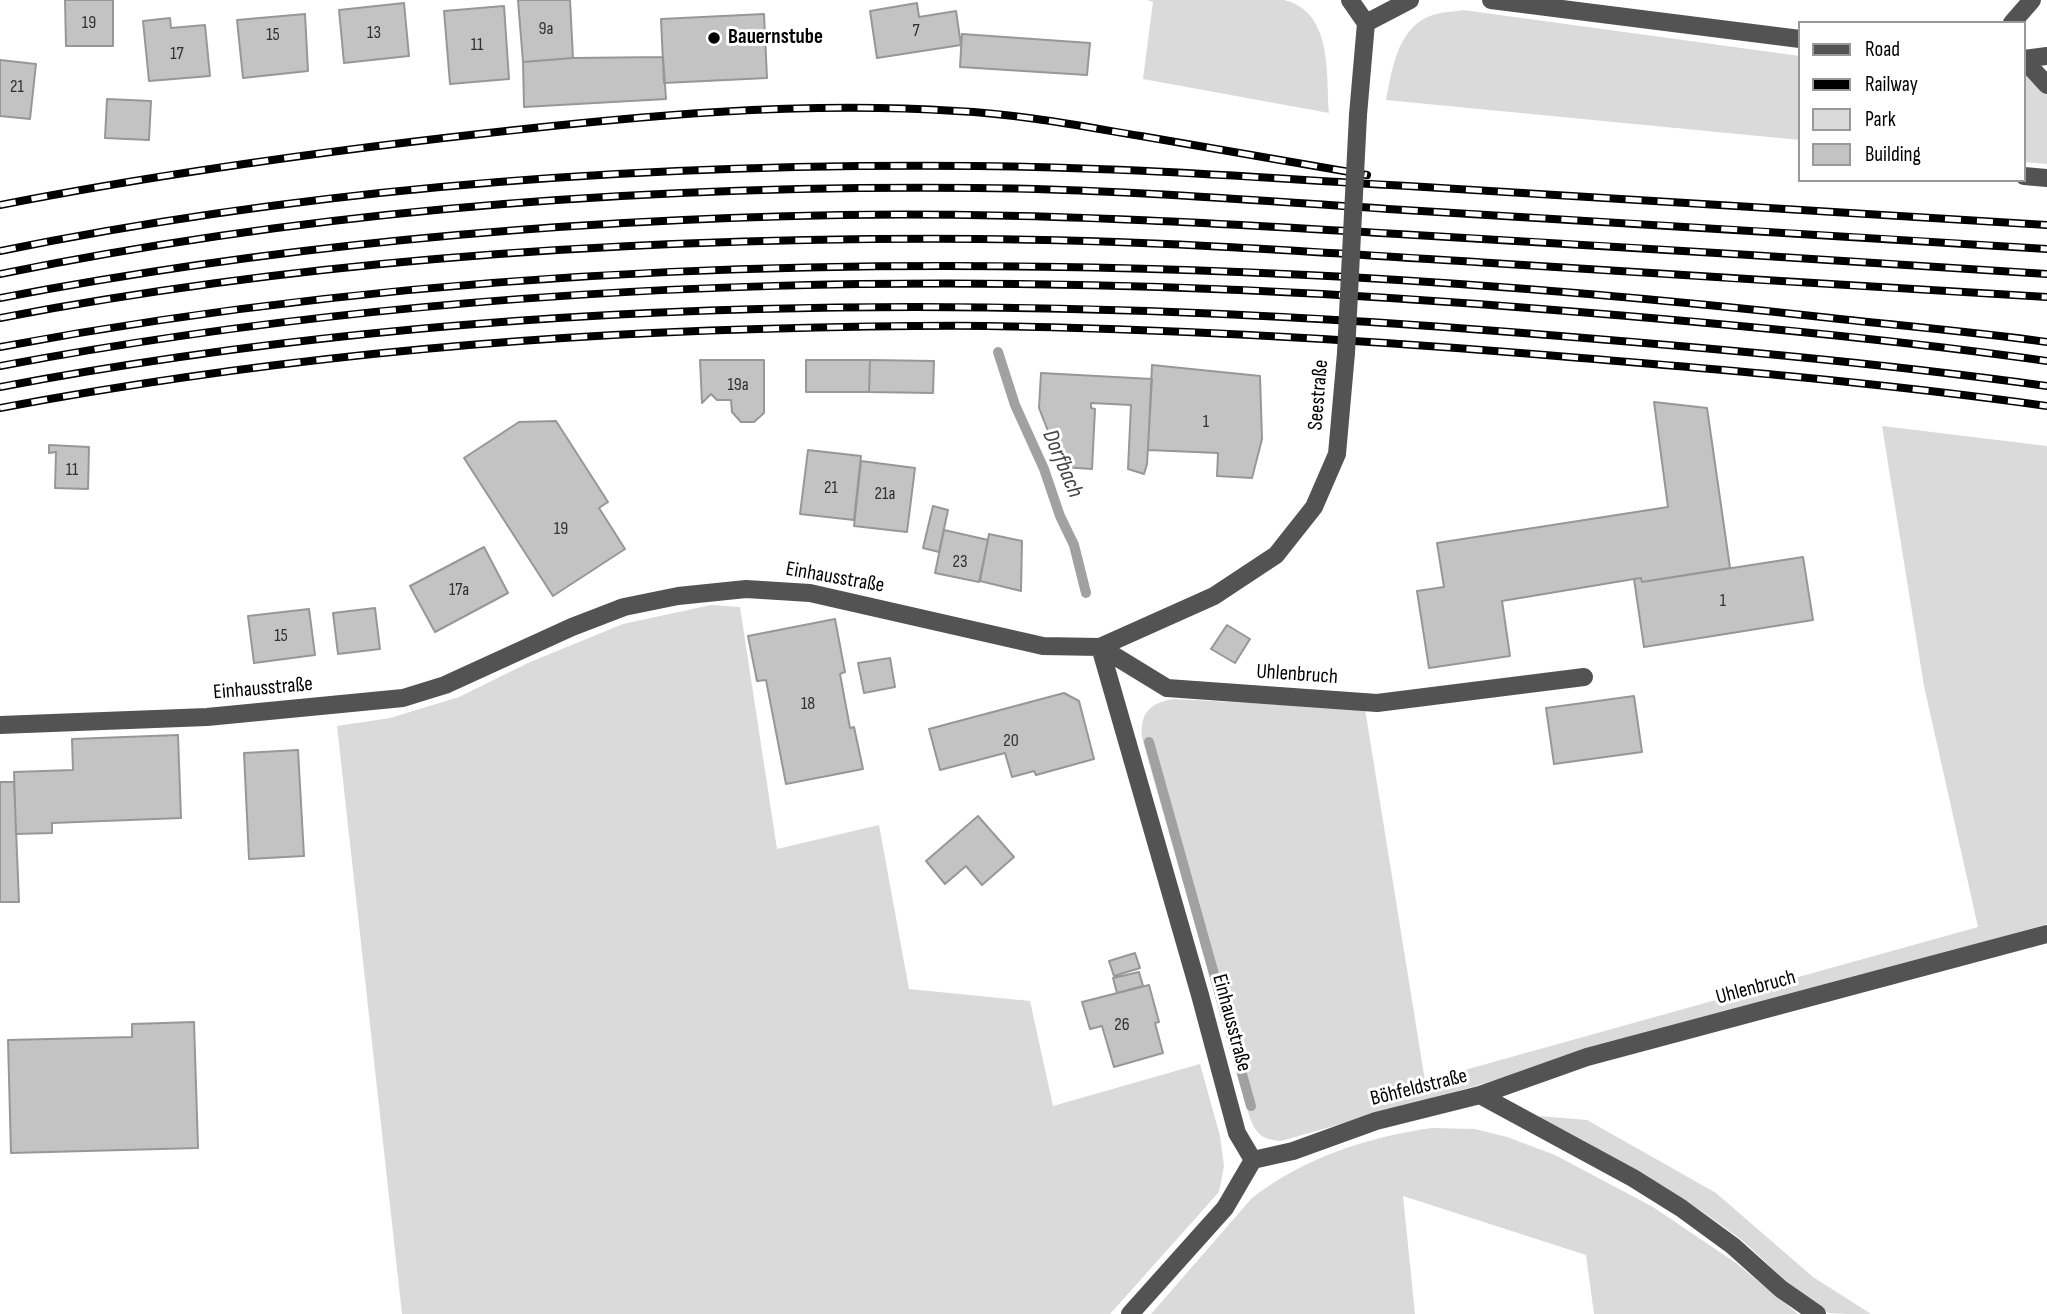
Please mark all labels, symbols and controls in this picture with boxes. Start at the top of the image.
house number: 19 [82,12,96,34]
house number: 9a [539,18,553,40]
house number: 7 [912,20,920,42]
legend [1798,21,2026,182]
house number: 13 [367,22,381,44]
house number: 15 [266,24,280,46]
place label: Bauernstube [728,25,823,51]
marker: Bauernstube [706,30,722,46]
house number: 11 [471,34,483,56]
text: Road [1865,37,1900,62]
house number: 17 [170,43,184,65]
text: Railway [1865,72,1918,97]
house number: 21 [10,76,24,98]
text: Park [1865,107,1896,132]
text: Building [1865,142,1921,167]
street label: Seestraße [1303,359,1335,431]
house number: 19a [727,374,749,396]
house number: 1 [1203,411,1209,433]
water label: Dorfbach [1035,426,1089,502]
house number: 11 [66,459,78,481]
house number: 21 [824,477,838,499]
house number: 21a [875,483,895,505]
house number: 19 [554,518,568,540]
house number: 23 [953,551,967,573]
street label: Einhausstraße [784,557,886,599]
house number: 17a [449,579,469,601]
house number: 1 [1720,590,1726,612]
house number: 15 [274,625,288,647]
street label: Uhlenbruch [1255,660,1339,690]
street label: Einhausstraße [212,672,314,706]
house number: 18 [801,693,815,715]
house number: 20 [1003,730,1019,752]
street label: Uhlenbruch [1713,965,1799,1011]
street label: Einhausstraße [1206,972,1256,1074]
house number: 26 [1114,1014,1130,1036]
street label: Böhfeldstraße [1368,1064,1470,1112]

